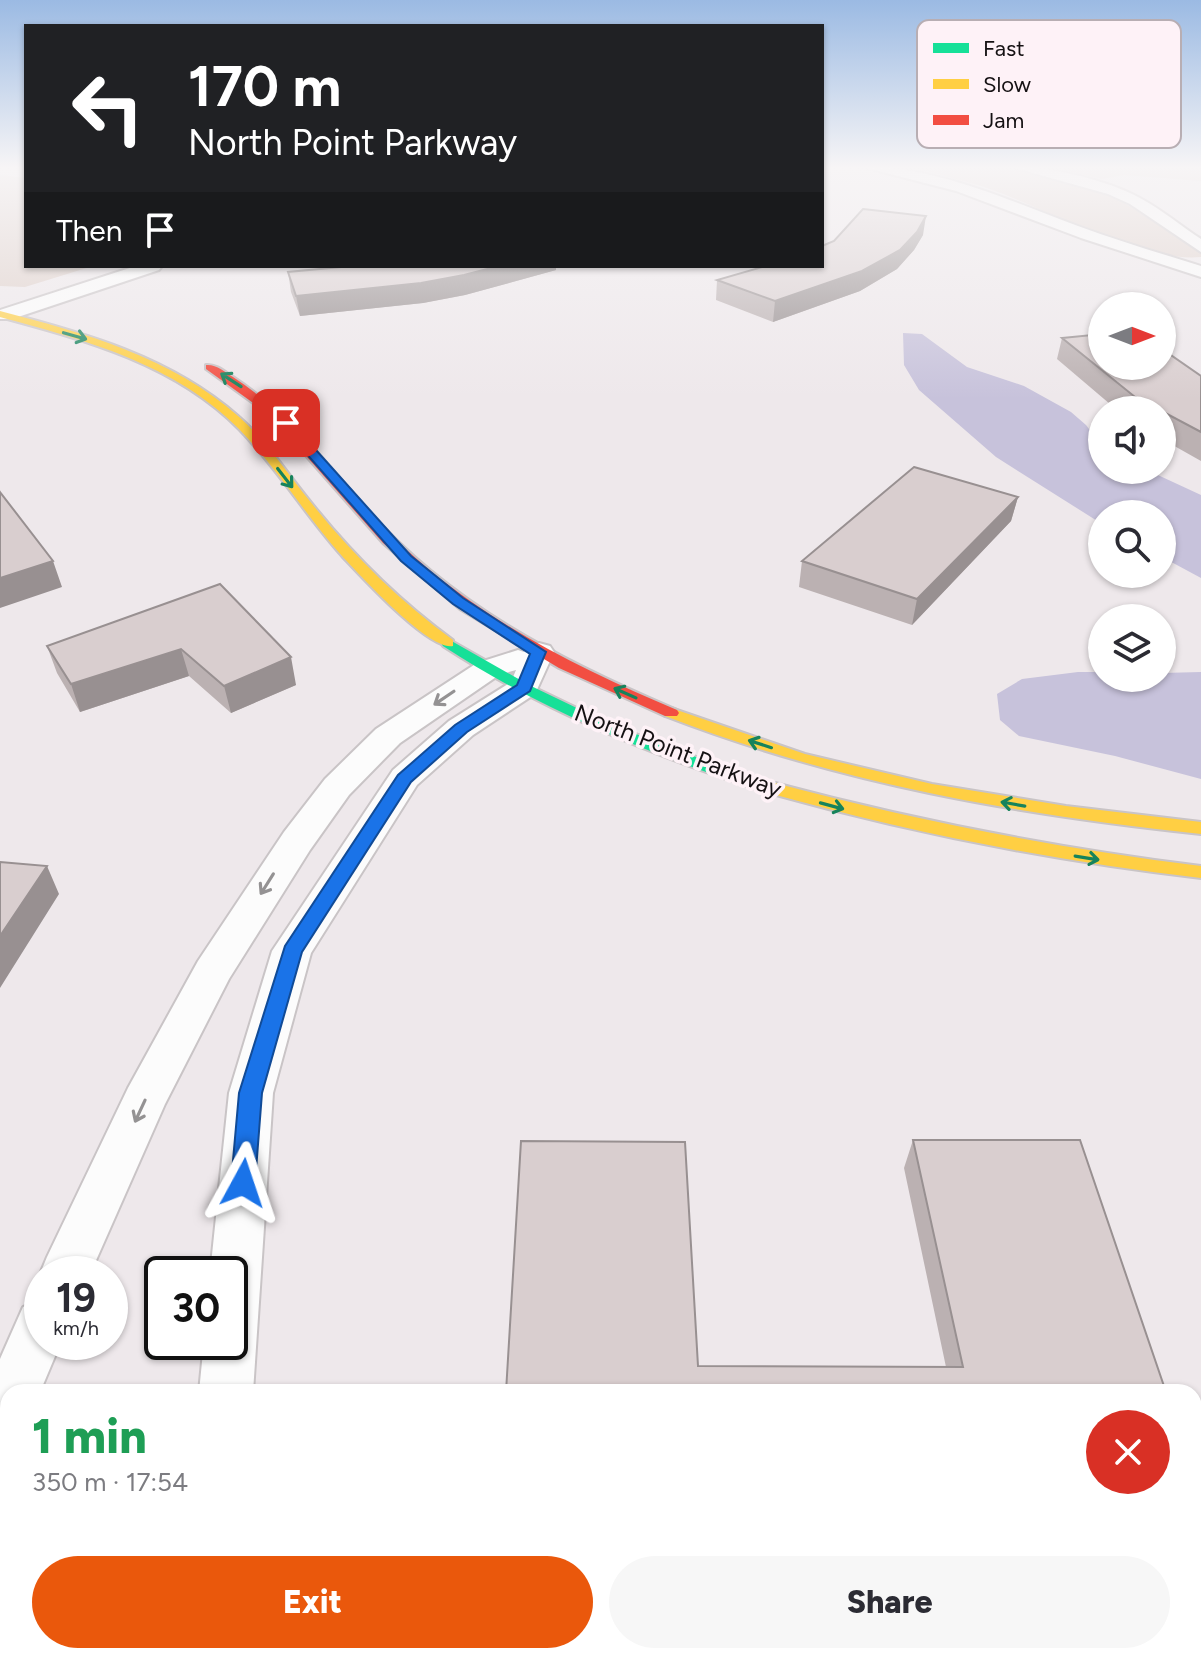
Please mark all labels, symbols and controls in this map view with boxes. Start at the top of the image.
legend [917,20,1181,148]
text: Fast [983,35,1025,62]
text: 170 m [188,53,341,120]
icon: left [56,56,160,160]
text: Slow [983,71,1032,98]
text: Jam [983,107,1024,134]
text: North Point Parkway [188,121,517,164]
icon: arrive [138,208,182,252]
text: Then [56,212,122,249]
north arrow [1088,292,1176,380]
map controls [1088,292,1176,692]
one-way arrow [61,329,87,344]
one-way arrow [220,371,243,387]
pin [252,389,320,457]
button: sound [1088,396,1176,484]
icon: arrive [264,401,308,445]
one-way arrow [276,467,293,489]
button: search [1088,500,1176,588]
button: layers [1088,604,1176,692]
one-way arrow [614,685,638,700]
one-way arrow [434,690,456,706]
street label: North Point Parkway [571,698,786,804]
one-way arrow [748,736,773,750]
one-way arrow [1000,796,1026,811]
one-way arrow [819,799,845,814]
one-way arrow [1074,851,1099,866]
one-way arrow [258,873,275,895]
one-way arrow [132,1099,147,1123]
position arrow [201,1141,285,1225]
speed limit sign: 30 [144,1256,248,1360]
text: 19 [56,1274,96,1322]
text: km/h [53,1316,99,1340]
text: 1 min [32,1407,147,1465]
button: close [1086,1410,1170,1494]
text: 350 m · 17:54 [32,1466,188,1498]
button: Exit [32,1556,593,1648]
button: Share [609,1556,1170,1648]

